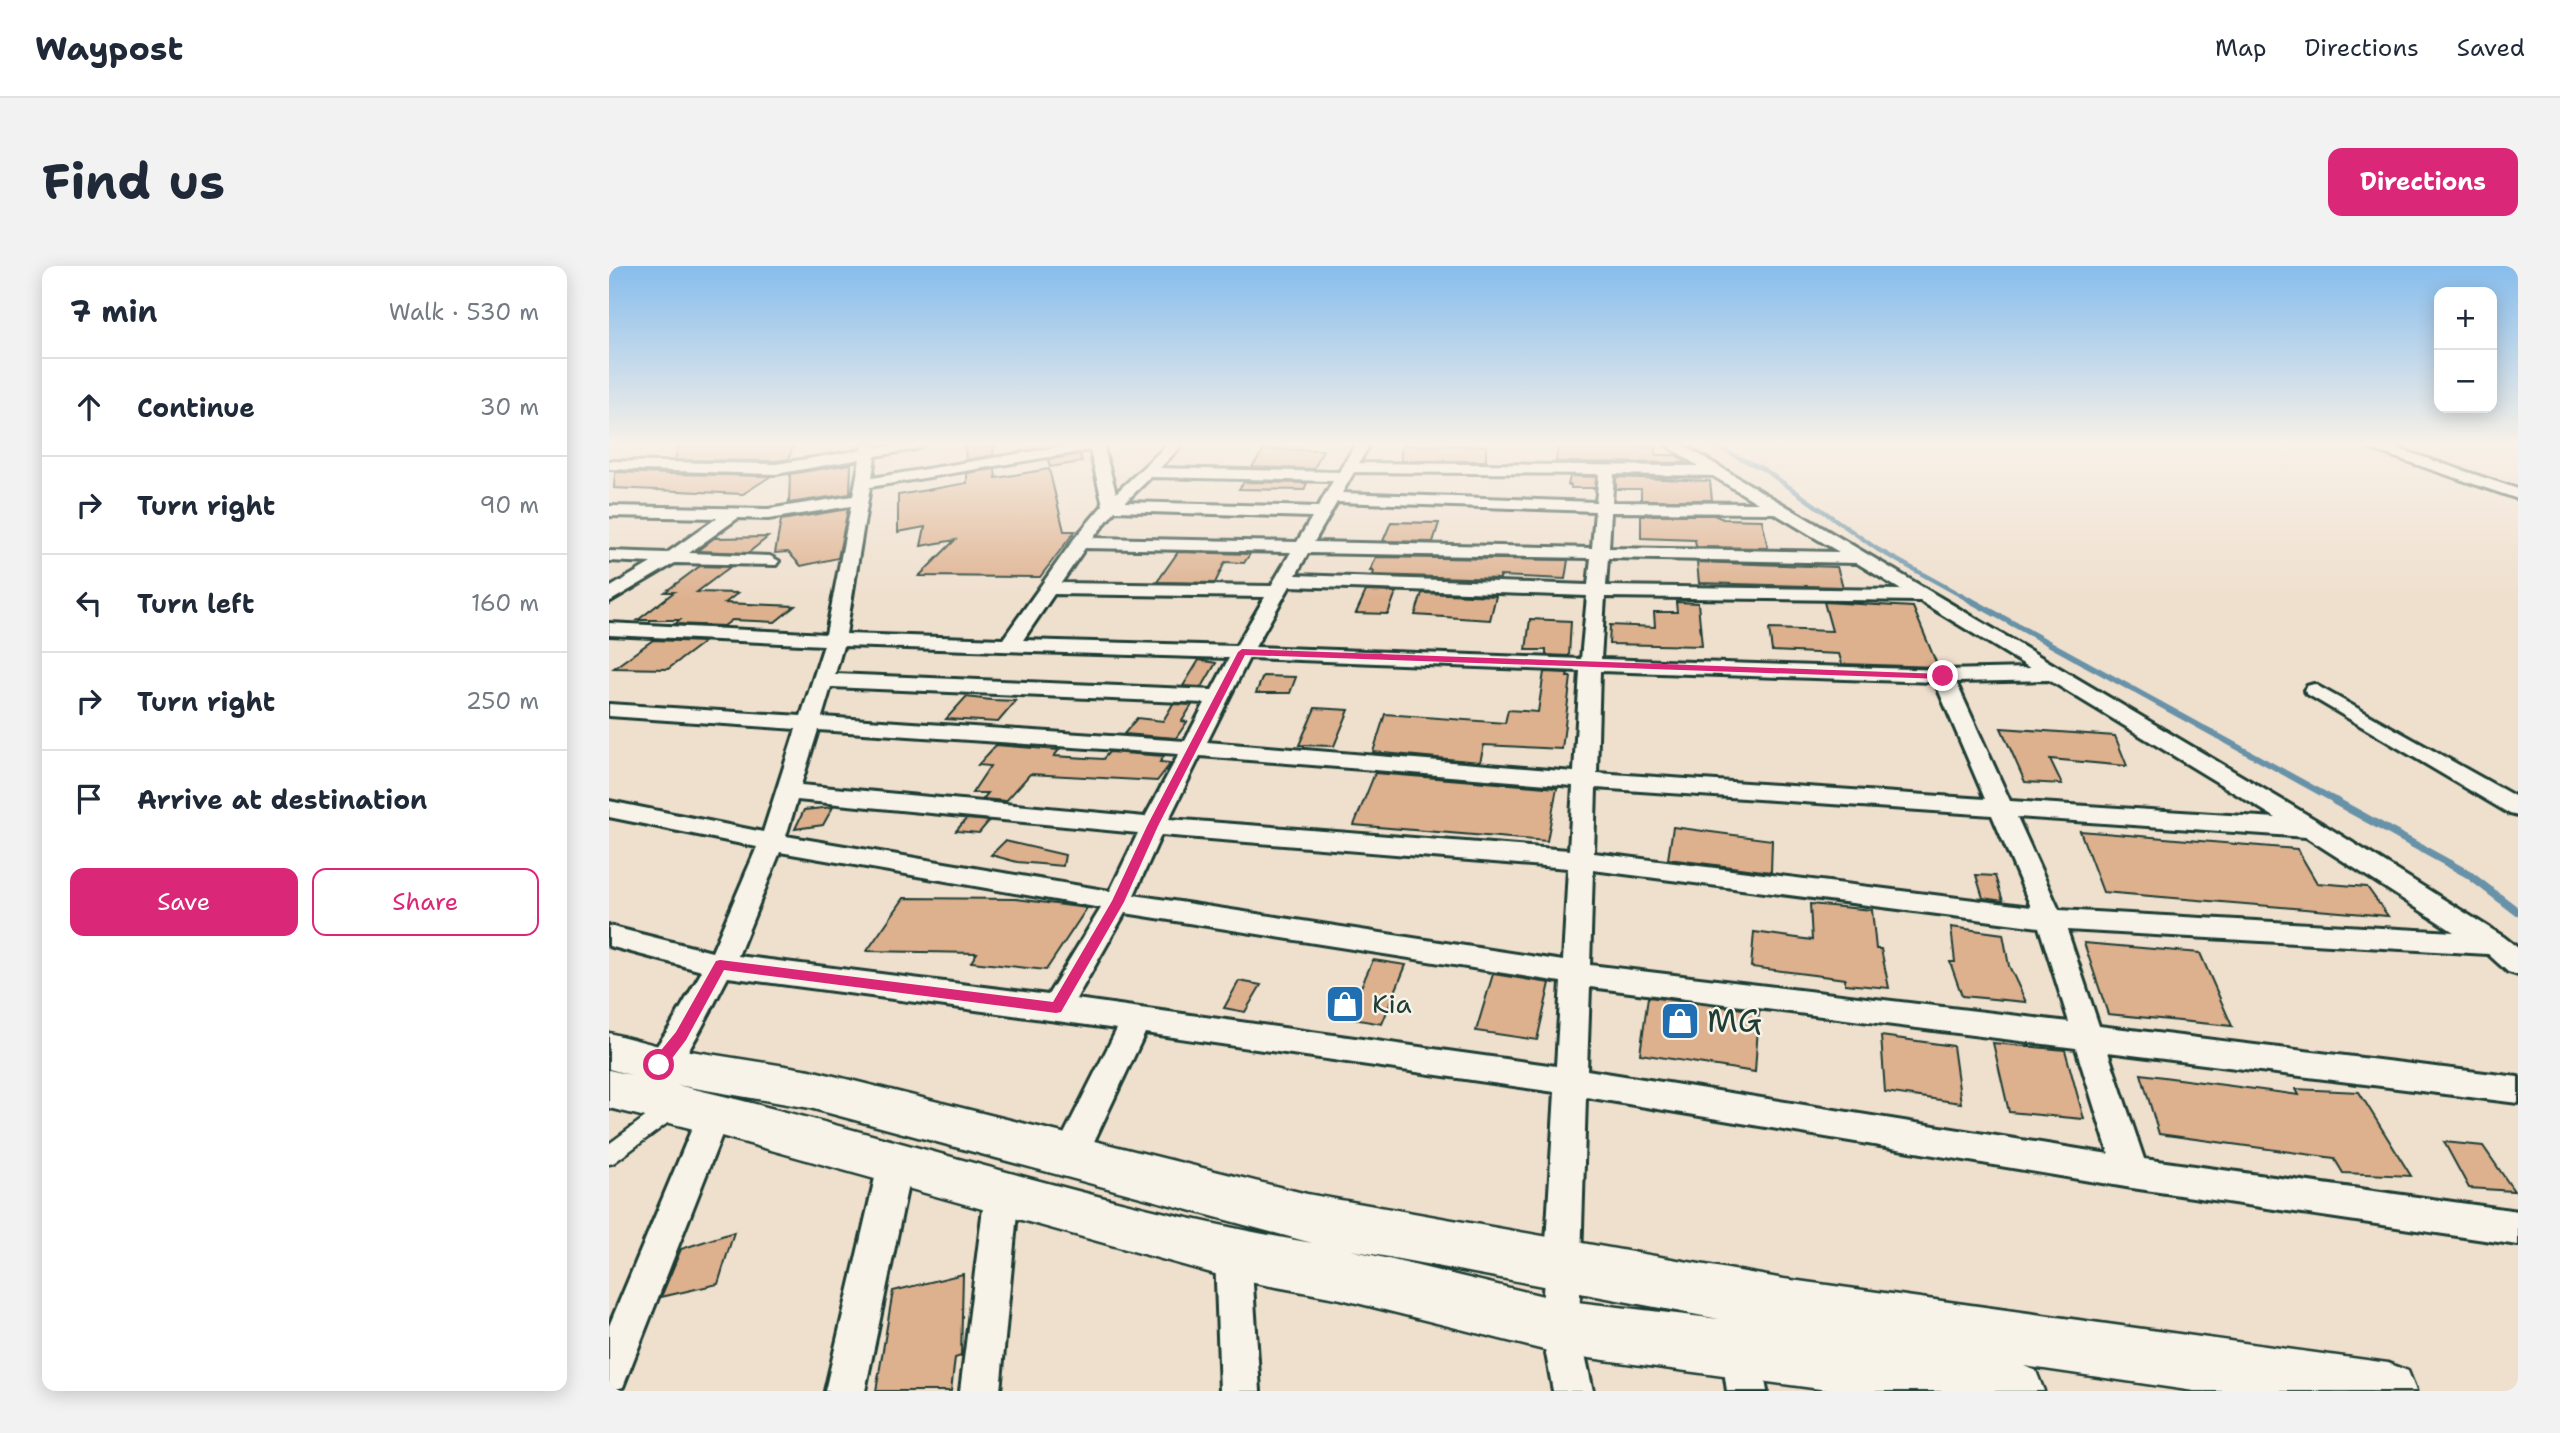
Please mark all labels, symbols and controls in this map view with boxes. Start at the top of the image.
text: Waypost [35,26,183,71]
text: Map [2215,32,2266,64]
text: Directions [2304,32,2419,64]
text: Saved [2457,32,2525,64]
button: Directions [2328,148,2518,216]
text: Find us [42,149,225,215]
map controls [2434,287,2497,413]
button: + [2434,287,2497,350]
text: 7 min [70,291,157,332]
text: Walk · 530 m [389,297,539,327]
button: − [2434,350,2497,413]
icon: ahead [70,388,108,426]
text: Continue [137,390,255,425]
text: 30 m [480,392,539,422]
icon: right [70,486,108,524]
text: Turn right [137,488,275,523]
text: 90 m [479,490,539,520]
icon: left [70,584,108,622]
text: Turn left [137,586,254,621]
text: 160 m [471,588,539,618]
route end [1927,660,1958,691]
icon: right [70,682,108,720]
text: Turn right [137,684,275,719]
text: 250 m [466,686,539,716]
icon: arrive [70,780,108,818]
text: Arrive at destination [137,782,427,817]
button: Save [70,868,298,936]
button: Share [312,868,539,936]
shop icon: Kia [1324,983,1366,1025]
place label: Kia [1372,986,1412,1021]
place label: MG [1707,999,1762,1042]
shop icon: MG [1659,1000,1701,1042]
route start [643,1049,674,1080]

